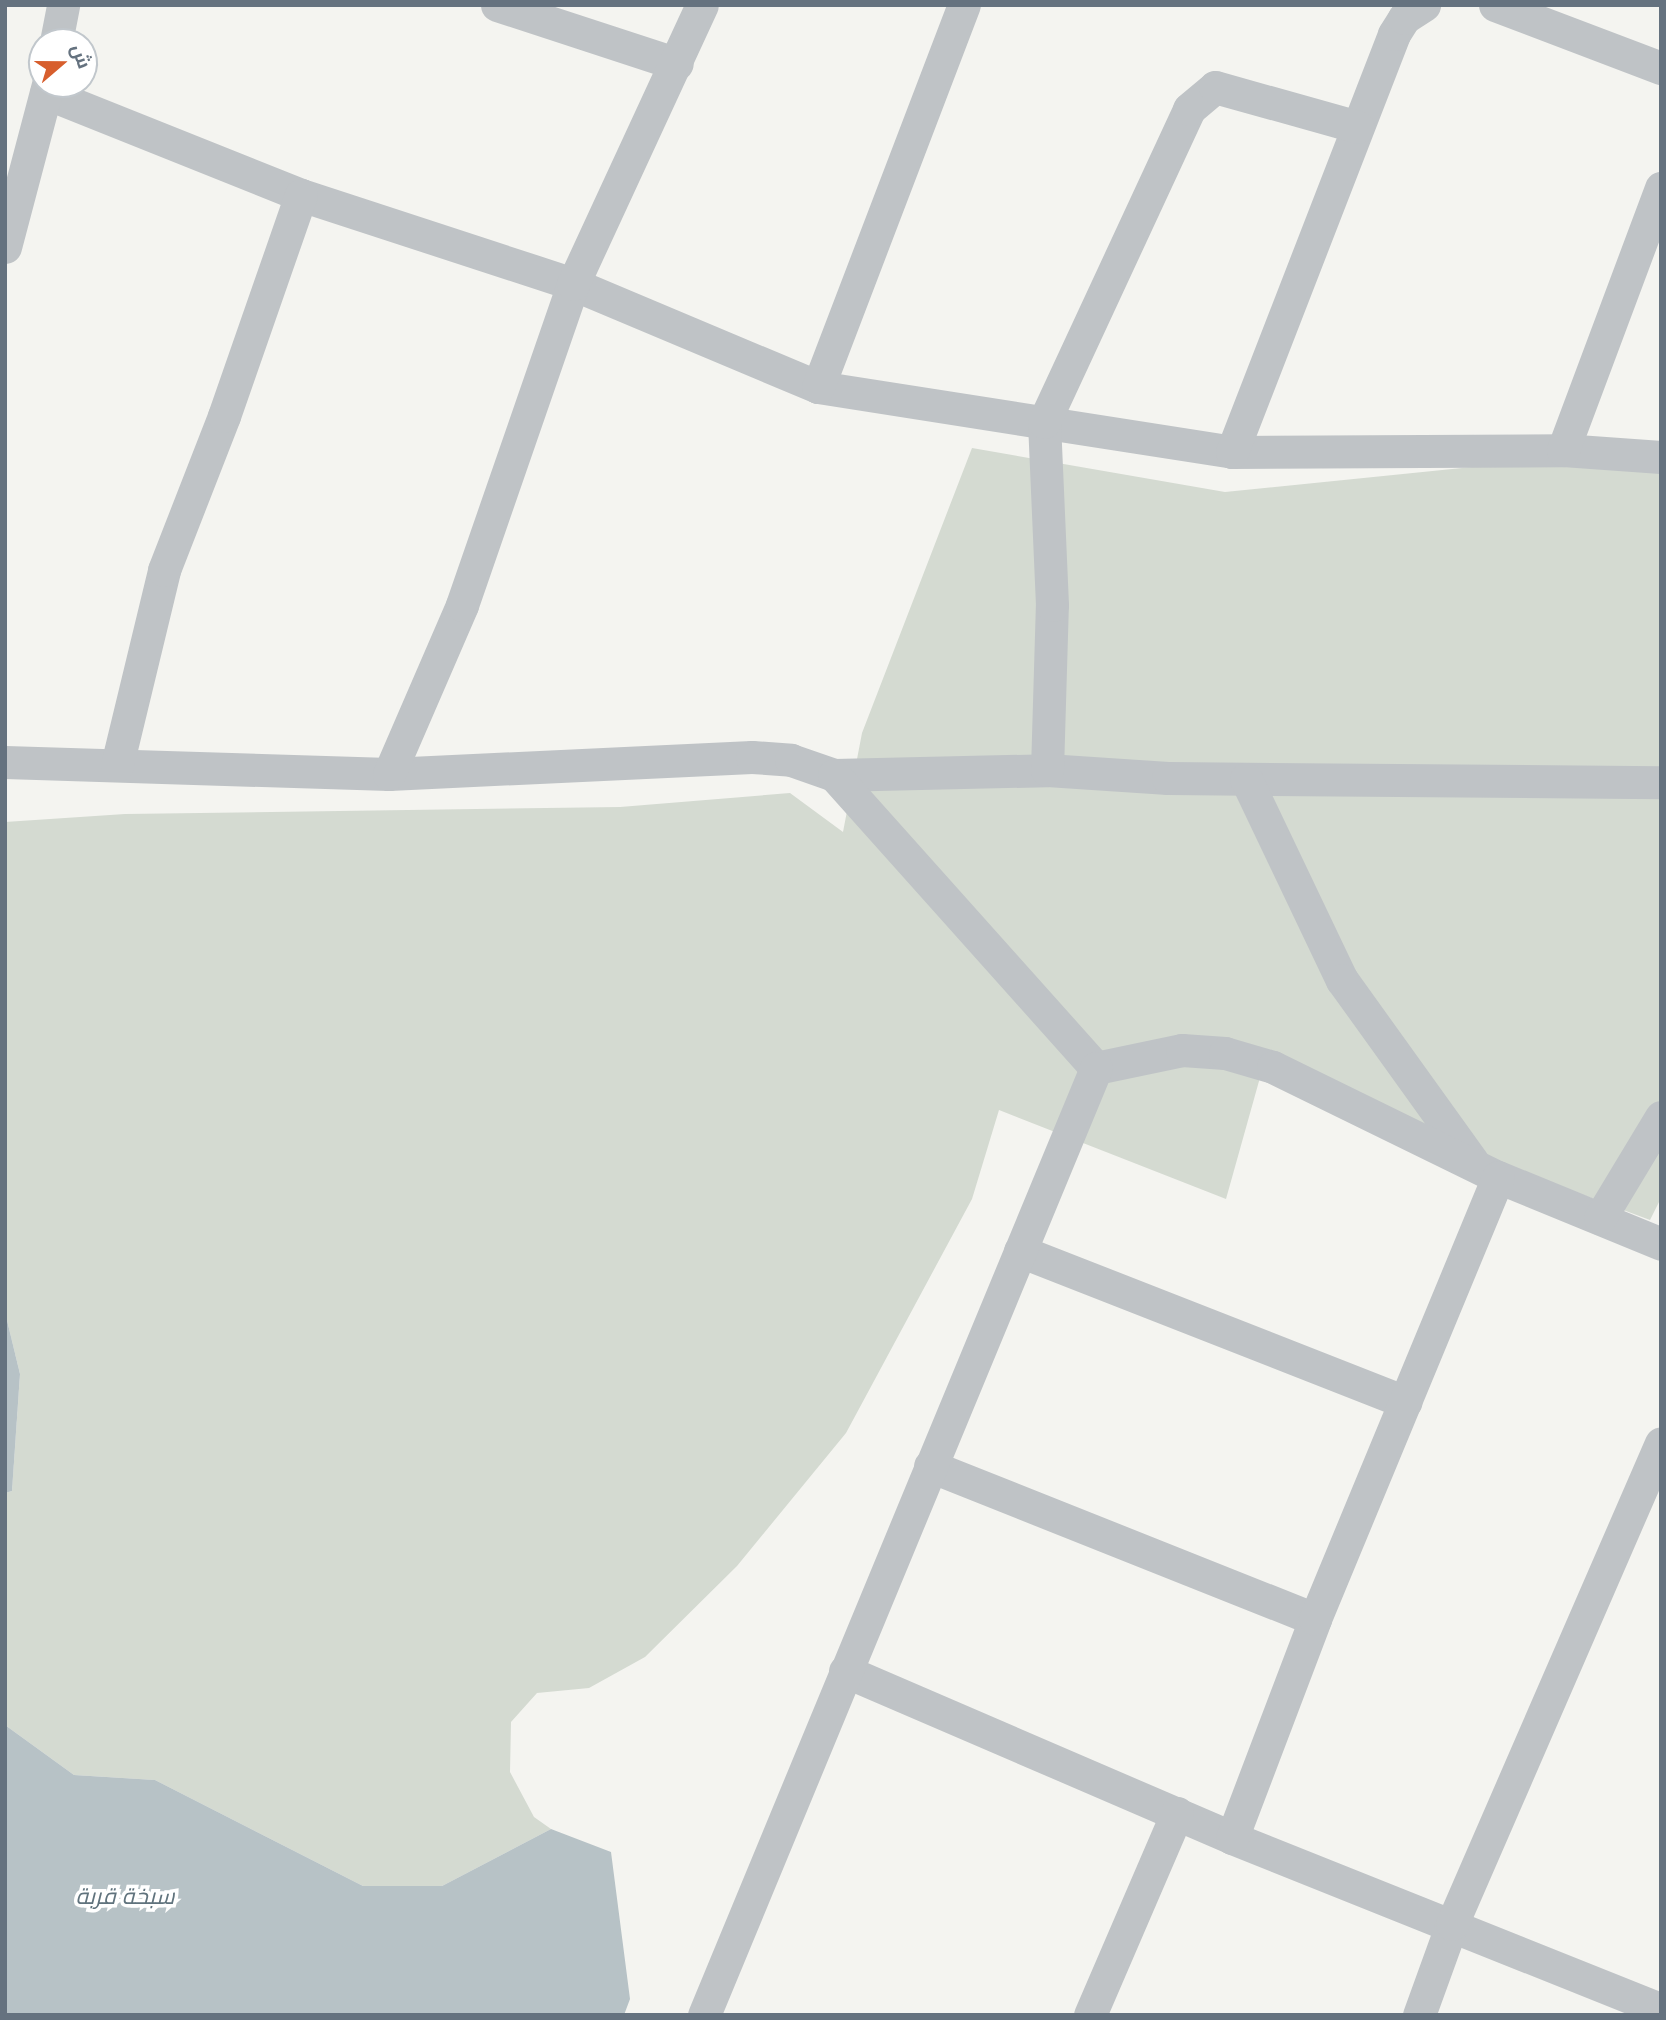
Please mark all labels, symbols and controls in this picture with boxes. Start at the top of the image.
north arrow [28,28,98,98]
text: ش [64,41,97,72]
water label: سبخة قربة [75,1883,175,1911]

